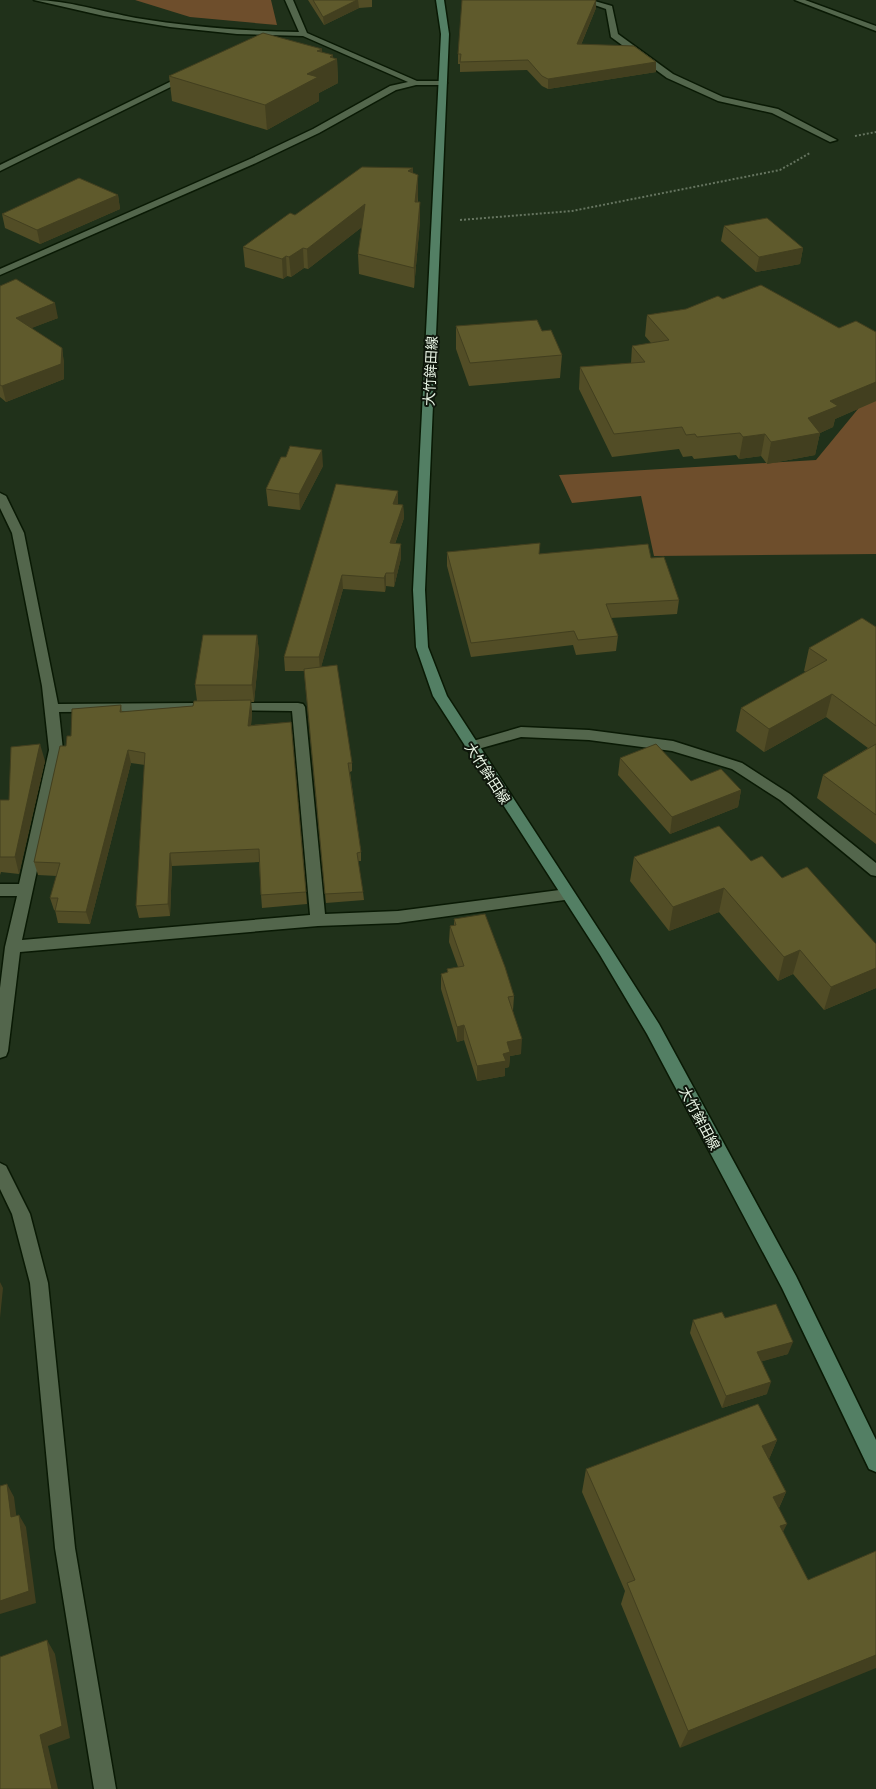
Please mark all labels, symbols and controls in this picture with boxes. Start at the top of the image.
street label: 大竹鉾田線 [418,335,442,407]
street label: 大竹鉾田線 [460,738,516,808]
street label: 大竹鉾田線 [674,1082,726,1154]

